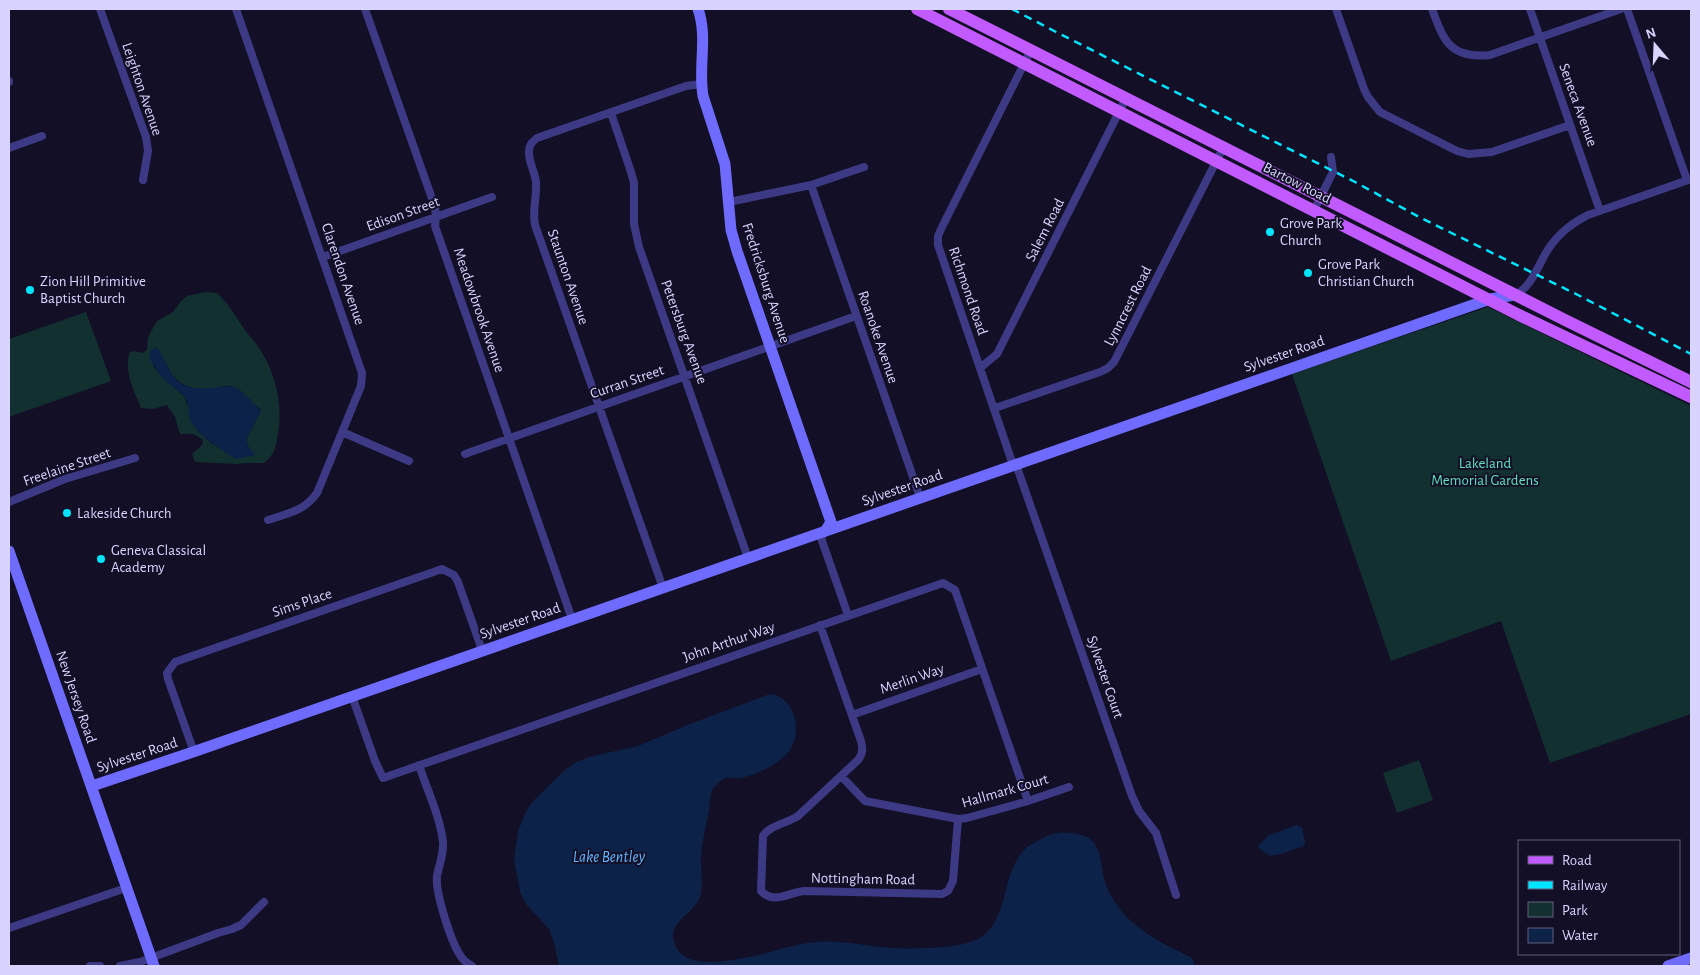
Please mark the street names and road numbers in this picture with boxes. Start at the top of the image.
street label: Leighton Avenue [119,41,165,138]
street label: Seneca Avenue [1556,62,1600,149]
street label: Bartow Road [1261,160,1333,207]
street label: Edison Street [364,194,442,234]
street label: Salem Road [1023,196,1067,264]
street label: Clarendon Avenue [319,221,367,327]
street label: Fredricksburg Avenue [739,221,793,345]
street label: Staunton Avenue [545,227,591,327]
street label: Richmond Road [946,245,990,337]
street label: Meadowbrook Avenue [451,246,507,374]
street label: Lynncrest Road [1101,263,1155,348]
street label: Petersburg Avenue [658,278,710,386]
street label: Roanoke Avenue [855,289,901,385]
street label: Sylvester Road [1242,333,1326,375]
street label: Curran Street [588,362,666,402]
street label: Freelaine Street [21,445,113,489]
street label: Sylvester Road [860,467,944,509]
street label: Sims Place [270,586,334,620]
street label: Sylvester Road [478,600,562,642]
street label: John Arthur Way [681,619,777,665]
street label: Sylvester Court [1084,634,1126,720]
street label: New Jersey Road [53,649,99,745]
street label: Merlin Way [878,661,946,697]
street label: Sylvester Road [95,735,180,775]
street label: Hallmark Court [960,771,1050,811]
street label: Nottingham Road [811,871,916,887]

